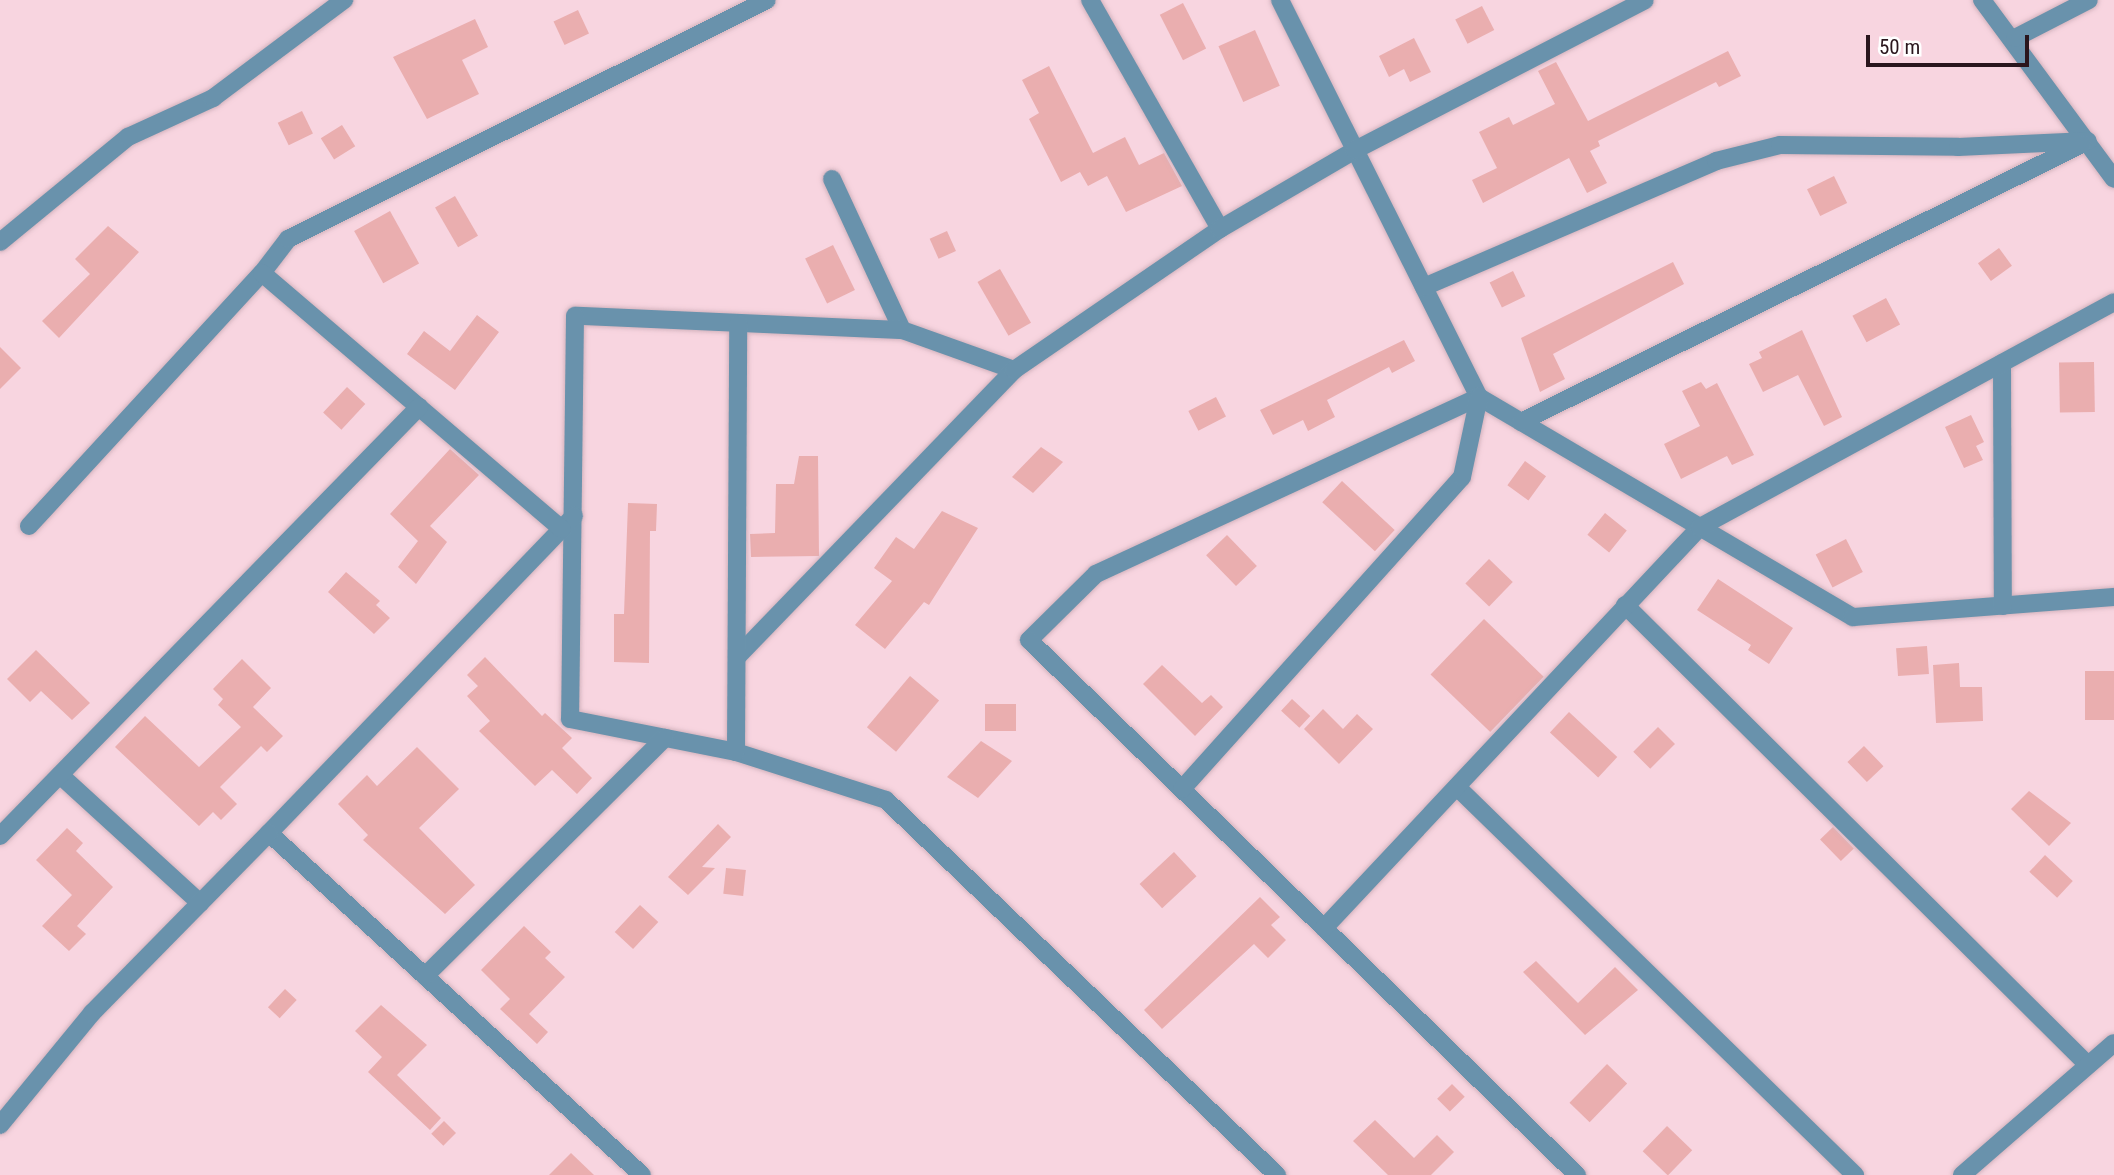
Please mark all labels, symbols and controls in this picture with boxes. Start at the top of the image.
scale bar [1869,21,2032,65]
text: 50 m [1879,35,1920,59]

